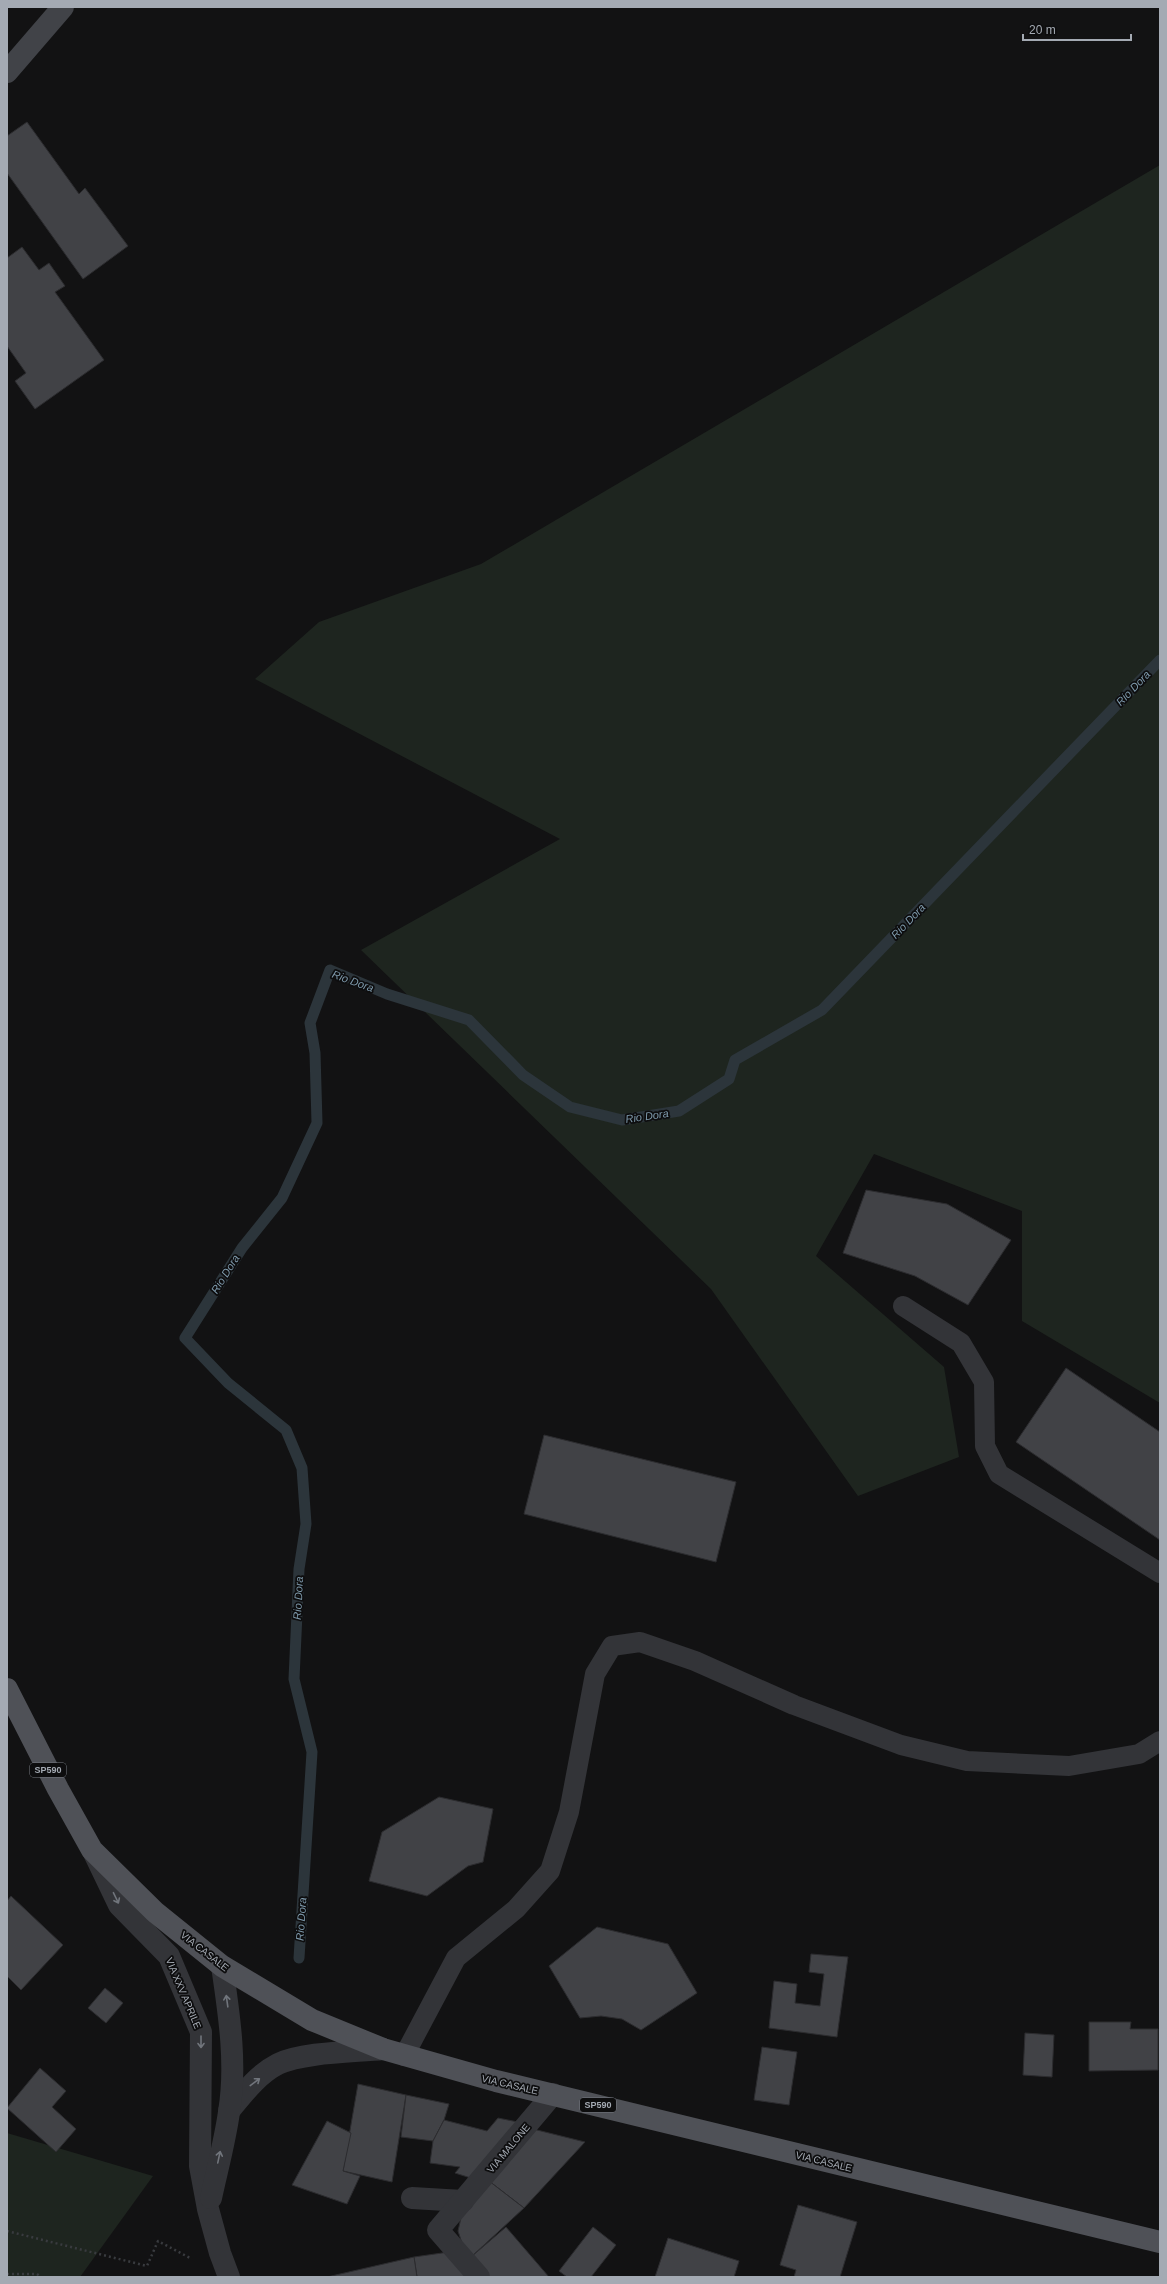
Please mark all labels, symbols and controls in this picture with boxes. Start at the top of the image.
scale bar [1023,16,1131,42]
text: 20 m [1029,23,1056,37]
water label: Rio Dora [1114,668,1152,708]
water label: Rio Dora [889,901,927,941]
water label: Rio Dora [331,968,375,994]
water label: Rio Dora [625,1107,669,1125]
water label: Rio Dora [208,1252,242,1296]
water label: Rio Dora [291,1576,305,1620]
road number: SP590 [30,1763,66,1777]
one-way arrow [112,1891,120,1903]
water label: Rio Dora [294,1897,308,1941]
street label: VIA CASALE [179,1929,231,1974]
street label: VIA XXV APRILE [164,1956,204,2031]
one-way arrow [223,1995,231,2008]
one-way arrow [197,2035,205,2048]
street label: VIA CASALE [480,2073,540,2096]
one-way arrow [249,2078,260,2086]
road number: SP590 [580,2098,616,2112]
street label: VIA MALONE [485,2121,532,2175]
street label: VIA CASALE [795,2149,854,2174]
one-way arrow [216,2151,224,2164]

